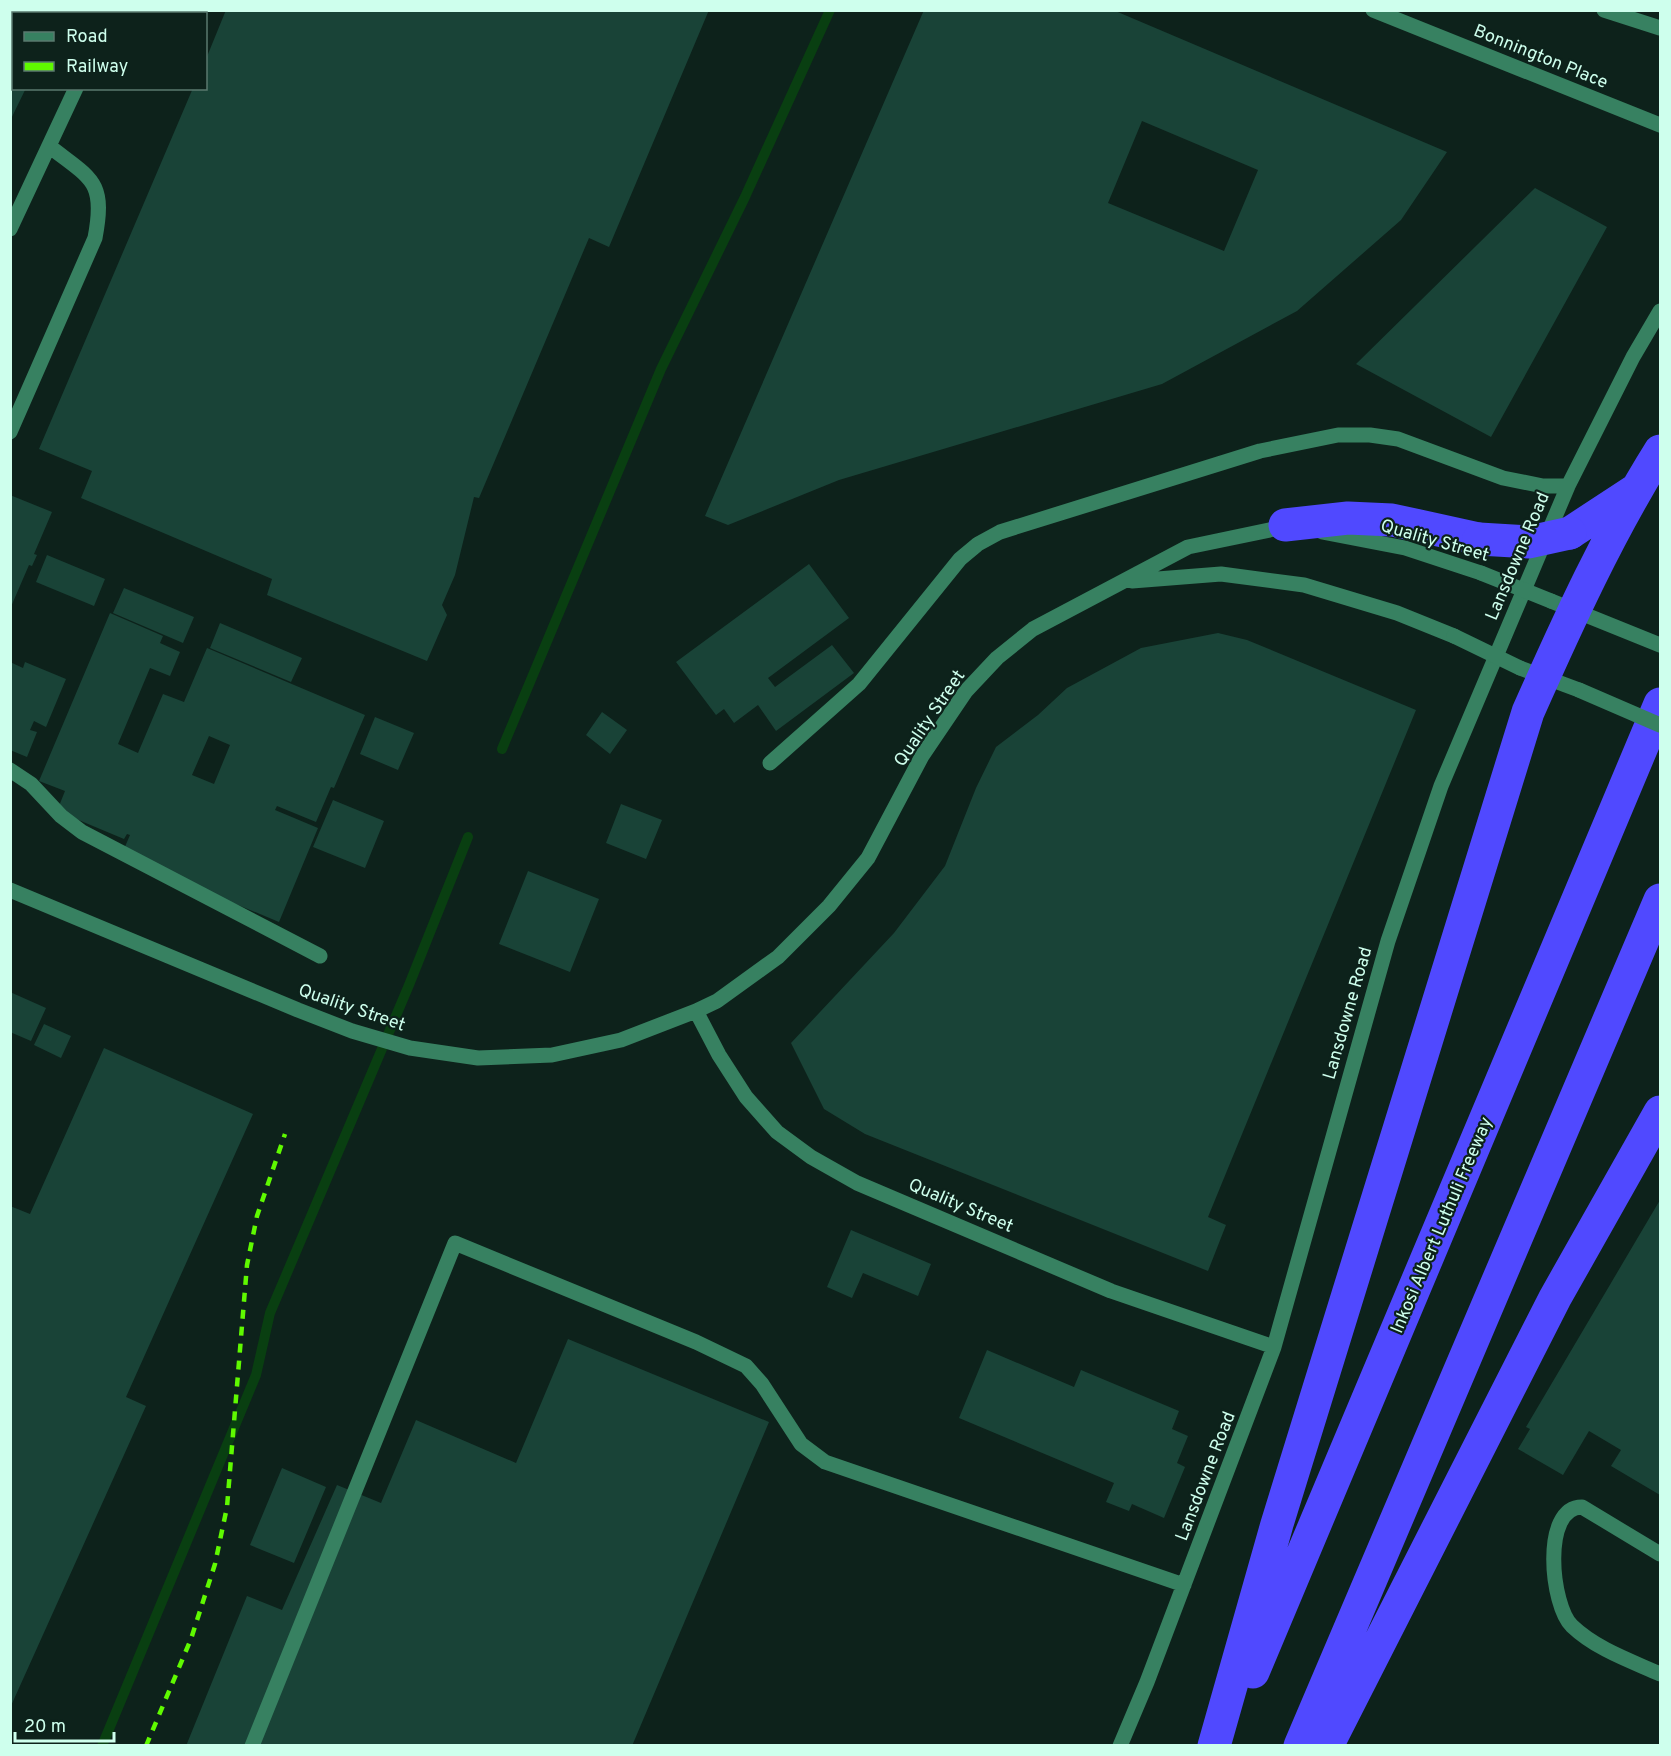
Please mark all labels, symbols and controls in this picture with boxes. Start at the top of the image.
legend [12,12,207,90]
street label: Bonnington Place [1470,20,1611,95]
text: Road [66,26,108,49]
text: Railway [66,56,128,79]
street label: Lansdowne Road [1481,489,1556,624]
street label: Quality Street [1378,515,1492,568]
street label: Quality Street [889,666,971,772]
street label: Lansdowne Road [1319,944,1378,1082]
street label: Quality Street [295,979,408,1038]
street label: Inkosi Albert Luthuli Freeway [1386,1114,1498,1337]
street label: Quality Street [904,1174,1016,1239]
street label: Lansdowne Road [1171,1408,1242,1545]
scale bar [15,1705,114,1743]
text: 20 m [24,1716,66,1739]

